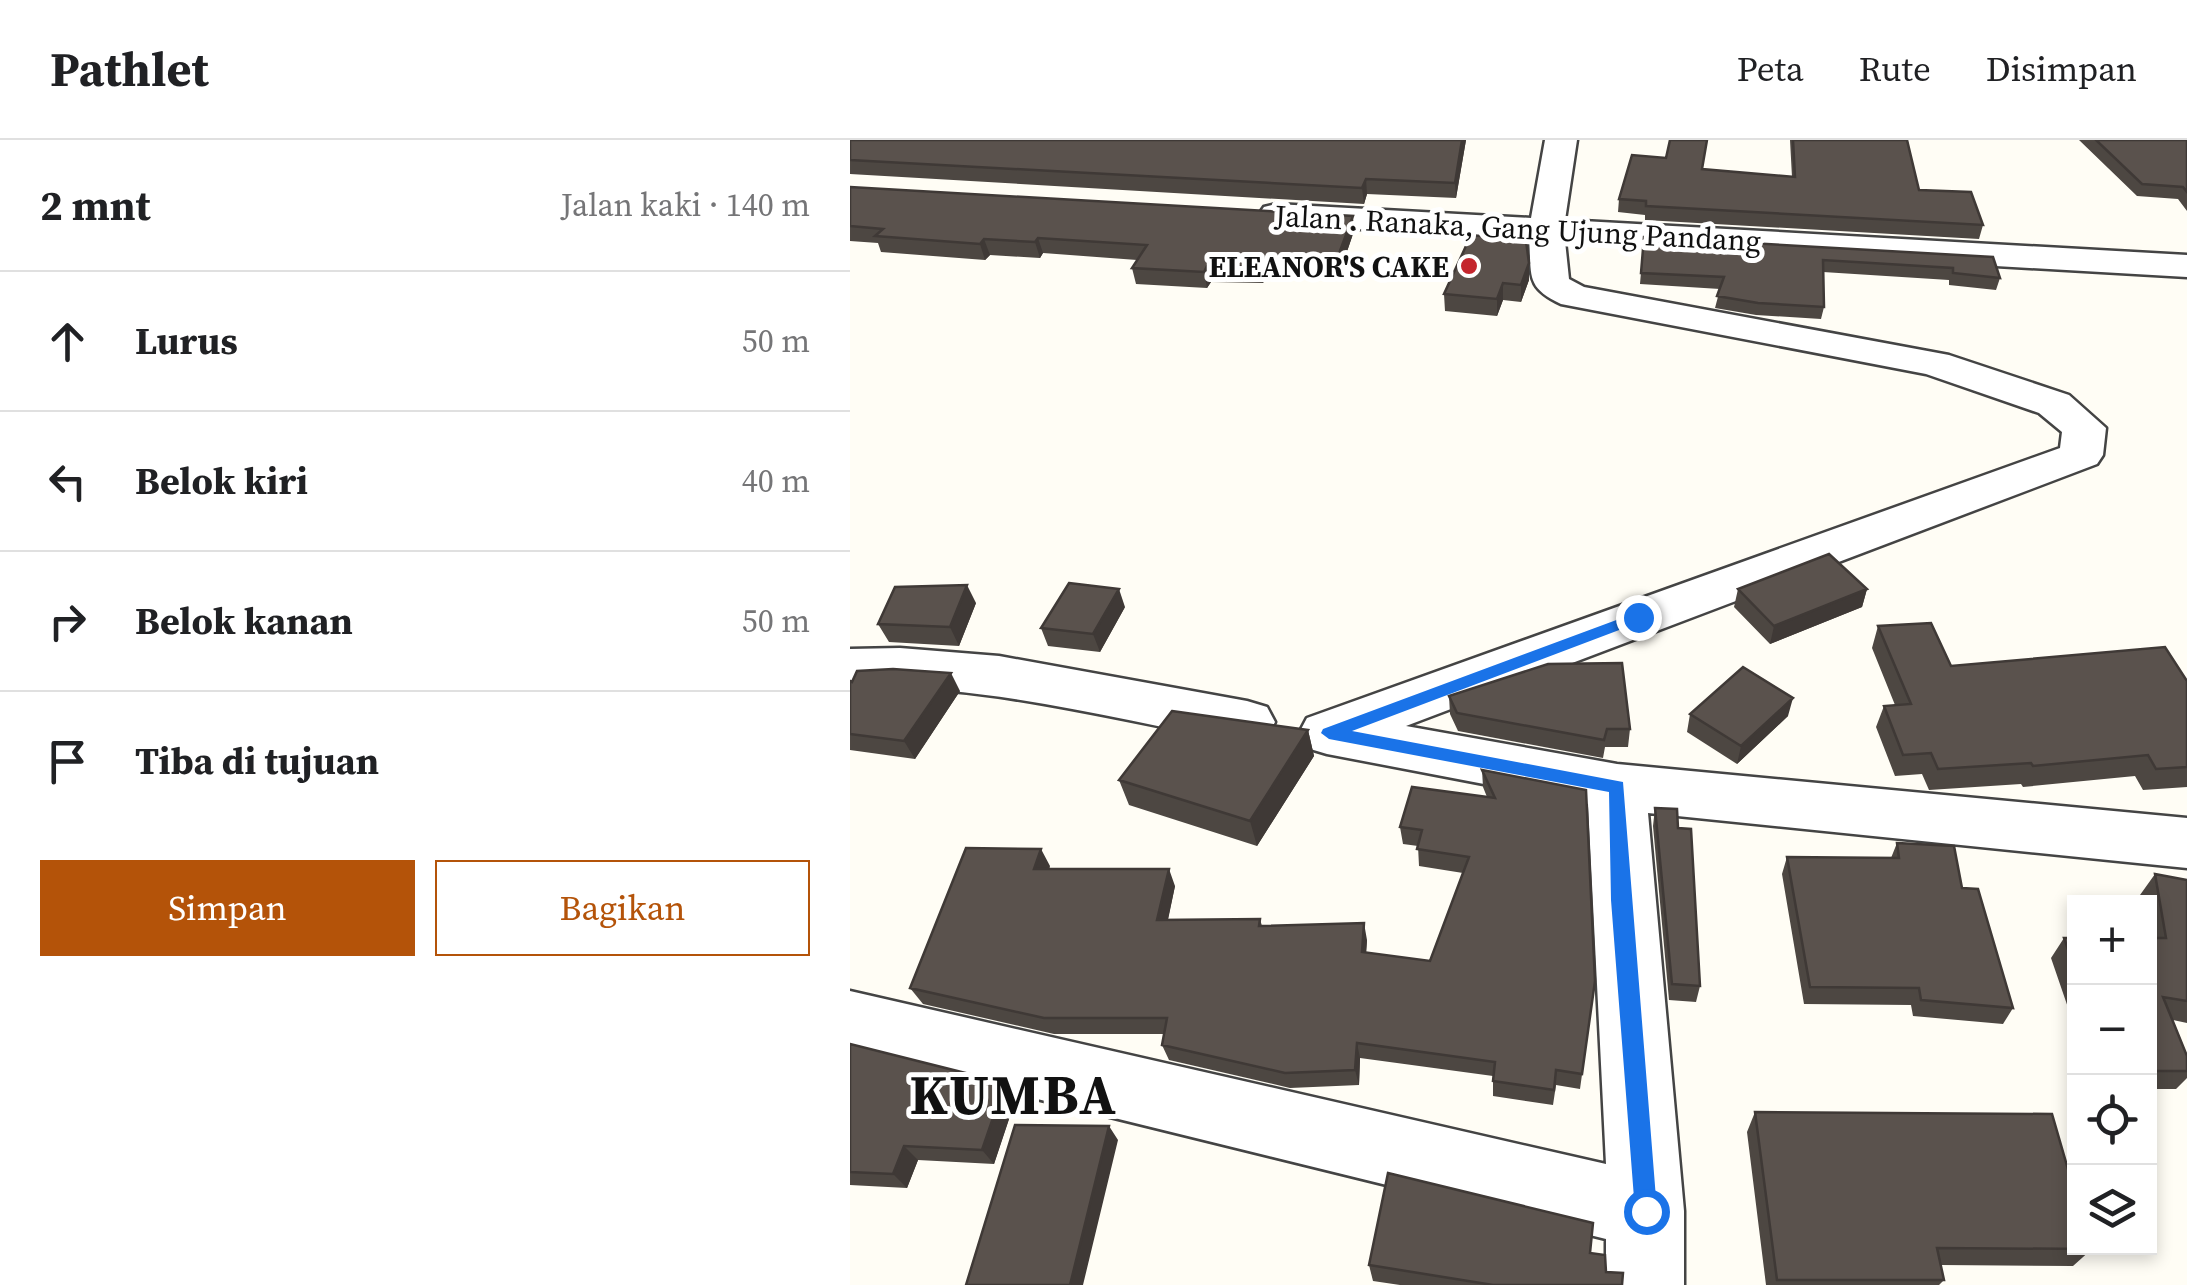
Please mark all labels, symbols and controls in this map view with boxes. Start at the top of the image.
text: Pathlet [50,36,209,102]
text: Peta [1737,45,1804,93]
text: Rute [1859,45,1931,93]
text: Disimpan [1986,45,2137,93]
text: 2 mnt [40,176,151,234]
text: Jalan kaki · 140 m [561,183,810,227]
street label: Jalan . Ranaka, Gang Ujung Pandang [1273,195,1762,261]
place label: ELEANOR'S CAKE [1208,246,1449,287]
marker: ELEANOR'S CAKE [1458,255,1480,277]
icon: ahead [40,314,95,369]
text: Lurus [135,315,238,367]
text: 50 m [742,319,810,363]
icon: left [40,454,95,509]
text: Belok kiri [135,455,308,507]
text: 40 m [742,459,810,503]
icon: right [40,594,95,649]
text: Belok kanan [135,595,353,647]
route end [1616,595,1662,641]
text: 50 m [742,599,810,643]
icon: arrive [40,734,95,789]
text: Tiba di tujuan [135,735,379,787]
button: Simpan [40,860,415,956]
button: Bagikan [435,860,810,956]
map controls [2067,895,2157,1255]
button: + [2067,895,2157,985]
button: − [2067,985,2157,1075]
district label: KUMBA [909,1057,1119,1132]
button: locate [2067,1075,2157,1165]
button: layers [2067,1165,2157,1255]
route start [1624,1189,1670,1235]

